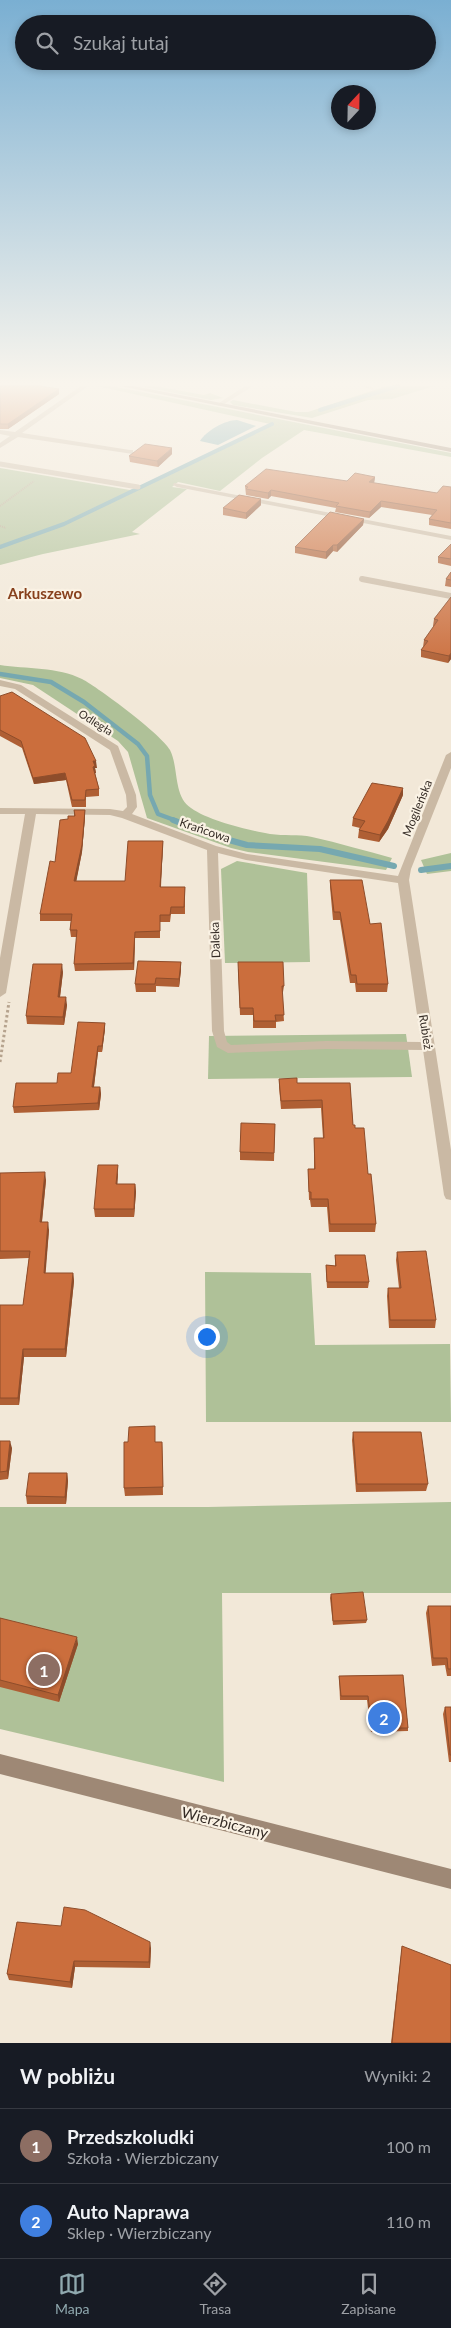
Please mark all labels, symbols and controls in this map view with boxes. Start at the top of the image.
search box [15,15,436,70]
icon: search [33,29,61,57]
text: Szukaj tutaj [73,31,169,54]
north arrow [331,85,376,130]
district label: Arkuszewo [7,584,83,602]
street label: Odległa [76,706,116,738]
street label: Mogileńska [399,777,435,839]
street label: Krańcowa [178,814,232,846]
street label: Daleka [207,922,223,958]
street label: Rubież [416,1013,436,1051]
your location [194,1324,220,1350]
pin: 1 [28,1651,60,1689]
pin: 2 [368,1699,400,1737]
street label: Wierzbiczany [180,1803,270,1842]
text: W pobliżu [20,2063,115,2088]
text: Wyniki: 2 [364,2066,431,2085]
text: Przedszkoludki [67,2125,194,2148]
text: 1 [31,2137,41,2156]
text: 100 m [386,2137,431,2156]
text: Szkoła · Wierzbiczany [67,2148,219,2167]
text: Auto Naprawa [67,2200,189,2223]
text: 2 [31,2212,41,2231]
text: 110 m [386,2212,431,2231]
text: Sklep · Wierzbiczany [67,2223,211,2242]
tab: Mapa [55,2270,90,2317]
tab: Trasa [200,2270,231,2317]
tab: Zapisane [341,2270,396,2317]

